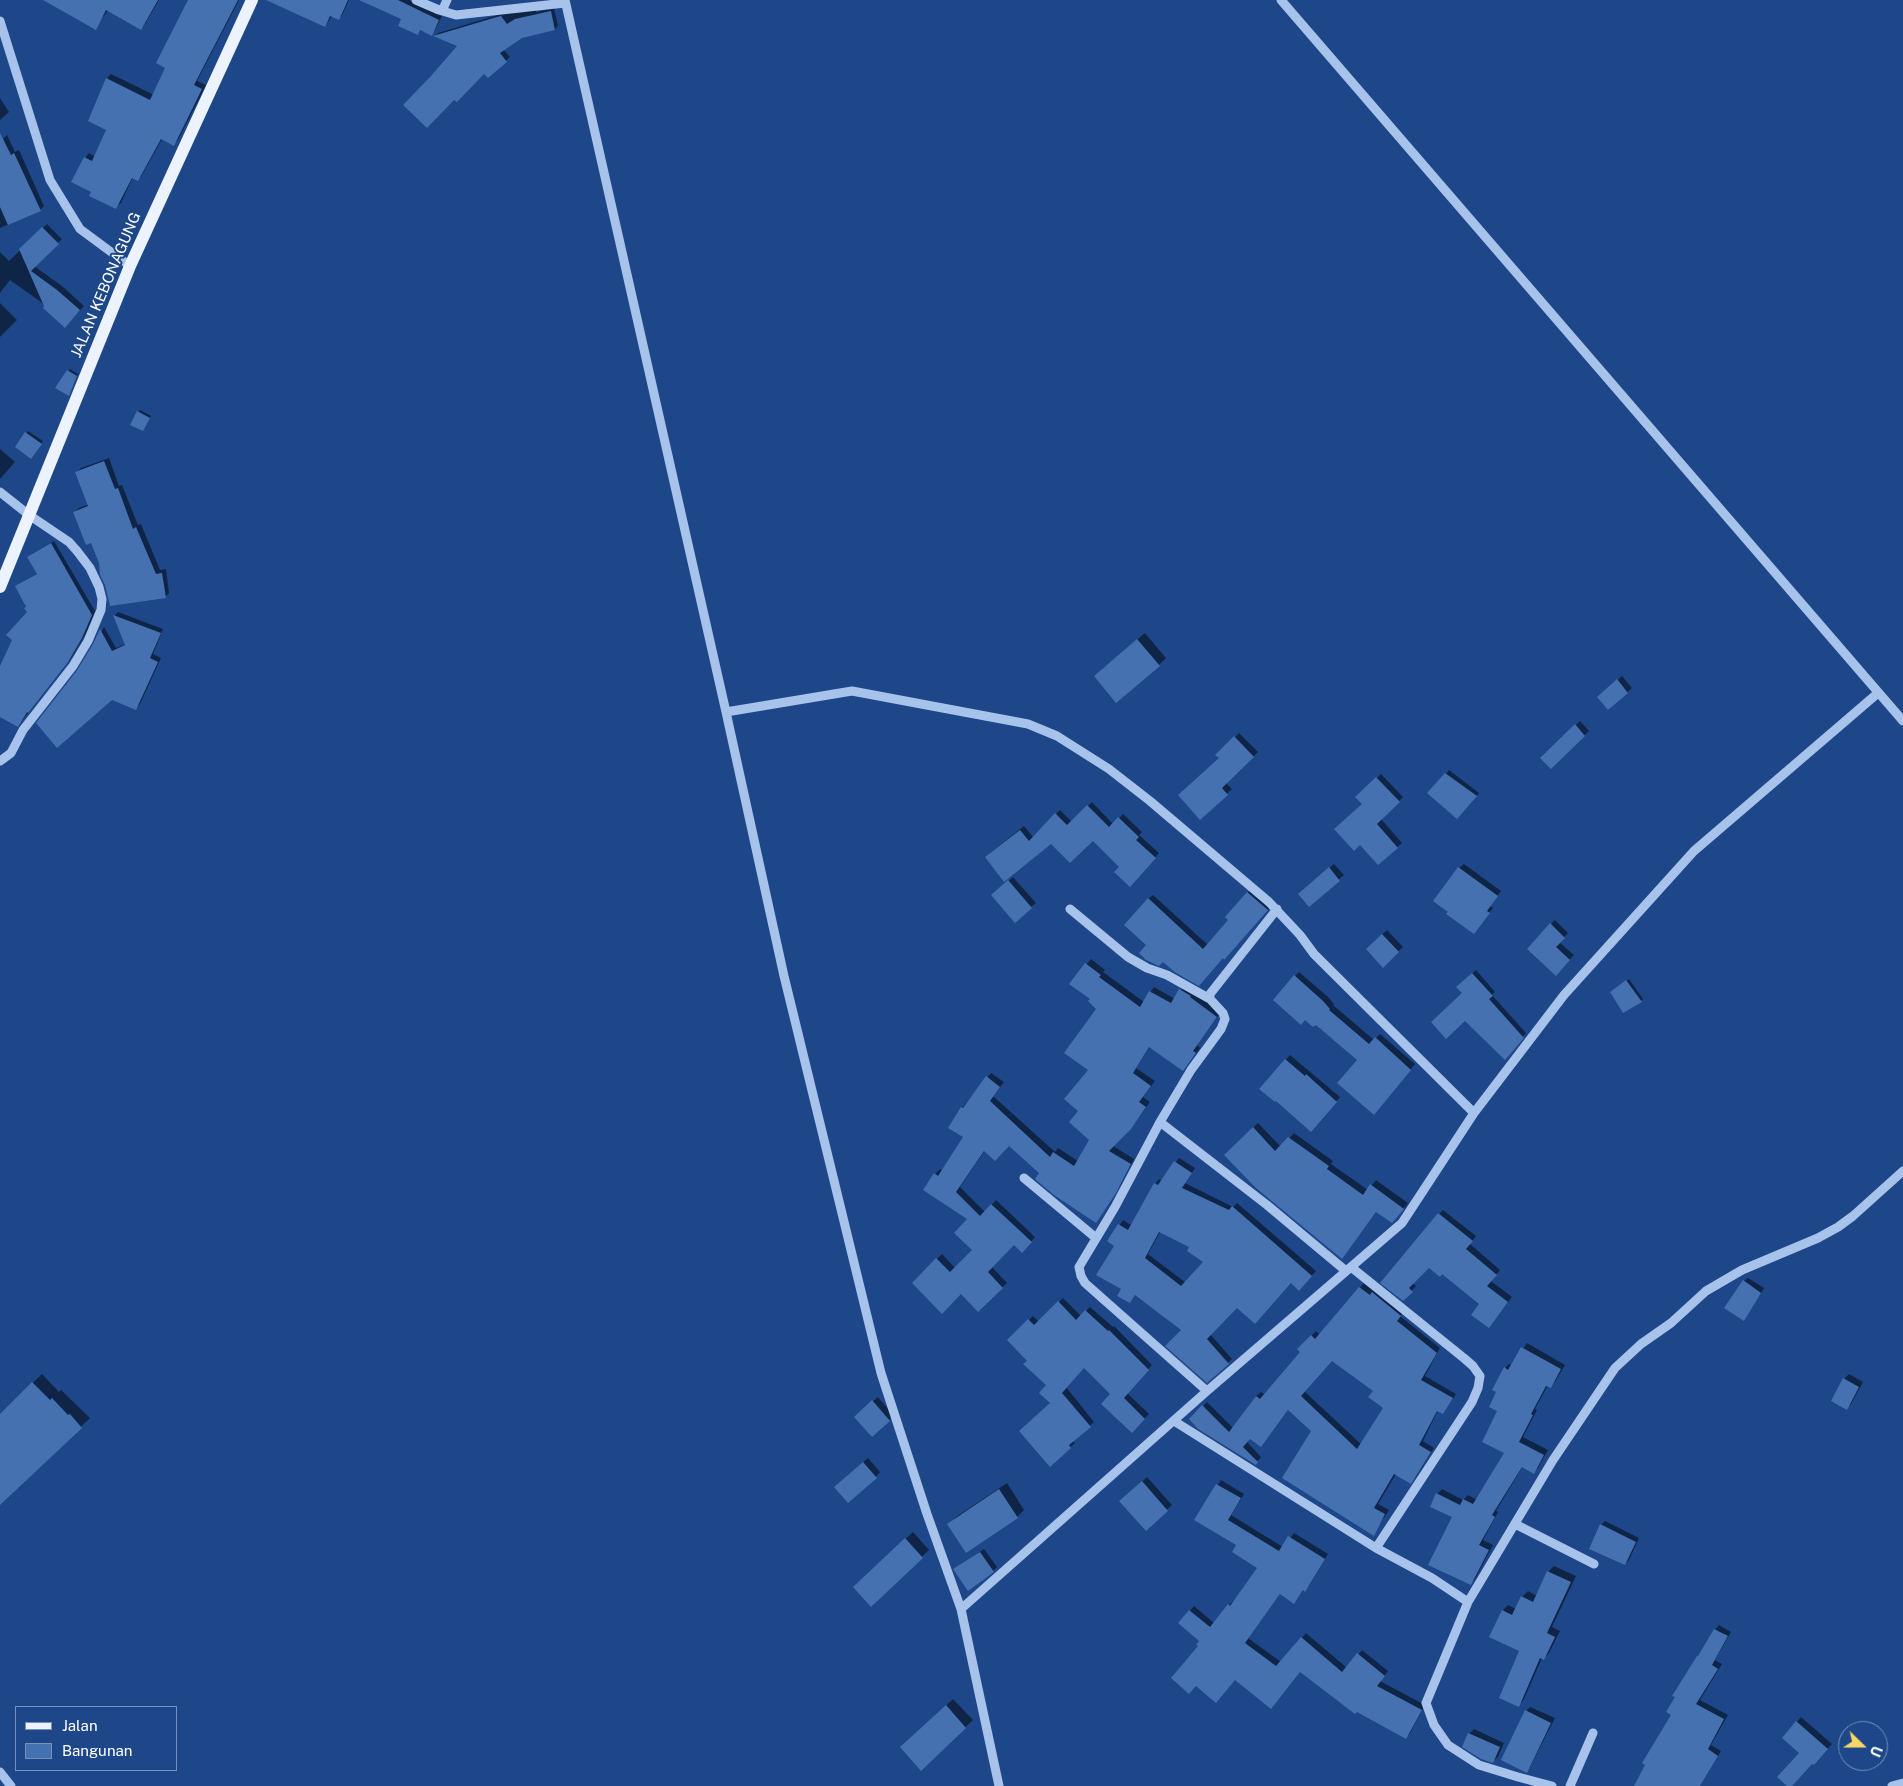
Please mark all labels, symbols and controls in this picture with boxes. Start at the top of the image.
street label: JALAN KEBONAGUNG [67,210,145,360]
legend [15,1706,178,1771]
text: Jalan [62,1717,98,1734]
north arrow [1838,1721,1888,1771]
text: Bangunan [62,1742,133,1759]
text: U [1867,1744,1885,1759]

